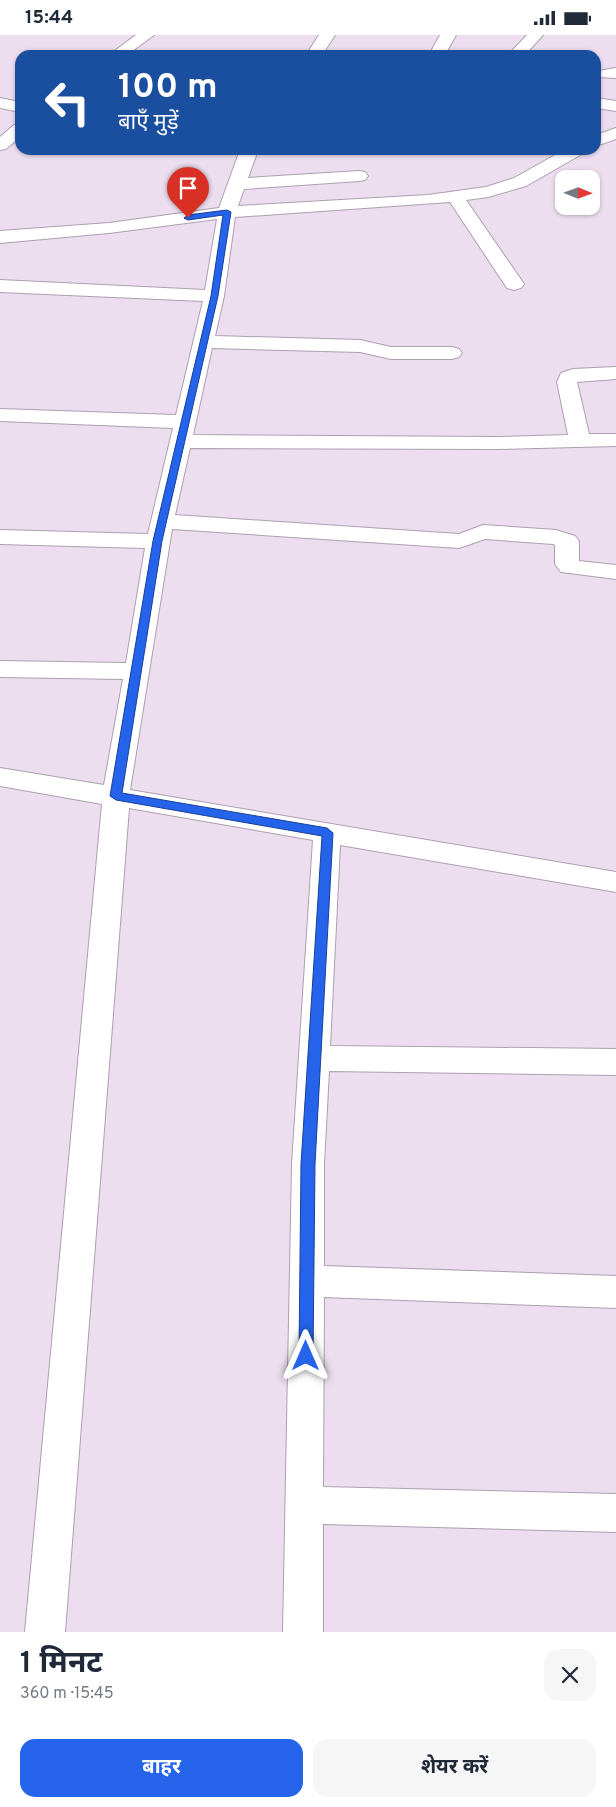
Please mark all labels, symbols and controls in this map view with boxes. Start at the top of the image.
text: 15:44 [25,6,73,30]
text: 100 m [118,66,218,110]
icon: left [35,70,100,135]
text: बाएँ मुड़ें [118,110,179,137]
pin [167,167,209,218]
north arrow [555,170,600,215]
map controls [555,170,600,215]
icon: arrive [174,174,202,202]
position arrow [279,1329,331,1381]
text: 1 मिनट [20,1646,102,1683]
button: close [544,1649,596,1701]
text: 360 m · 15:45 [20,1684,114,1704]
button: बाहर [20,1739,303,1797]
button: शेयर करें [313,1739,596,1797]

